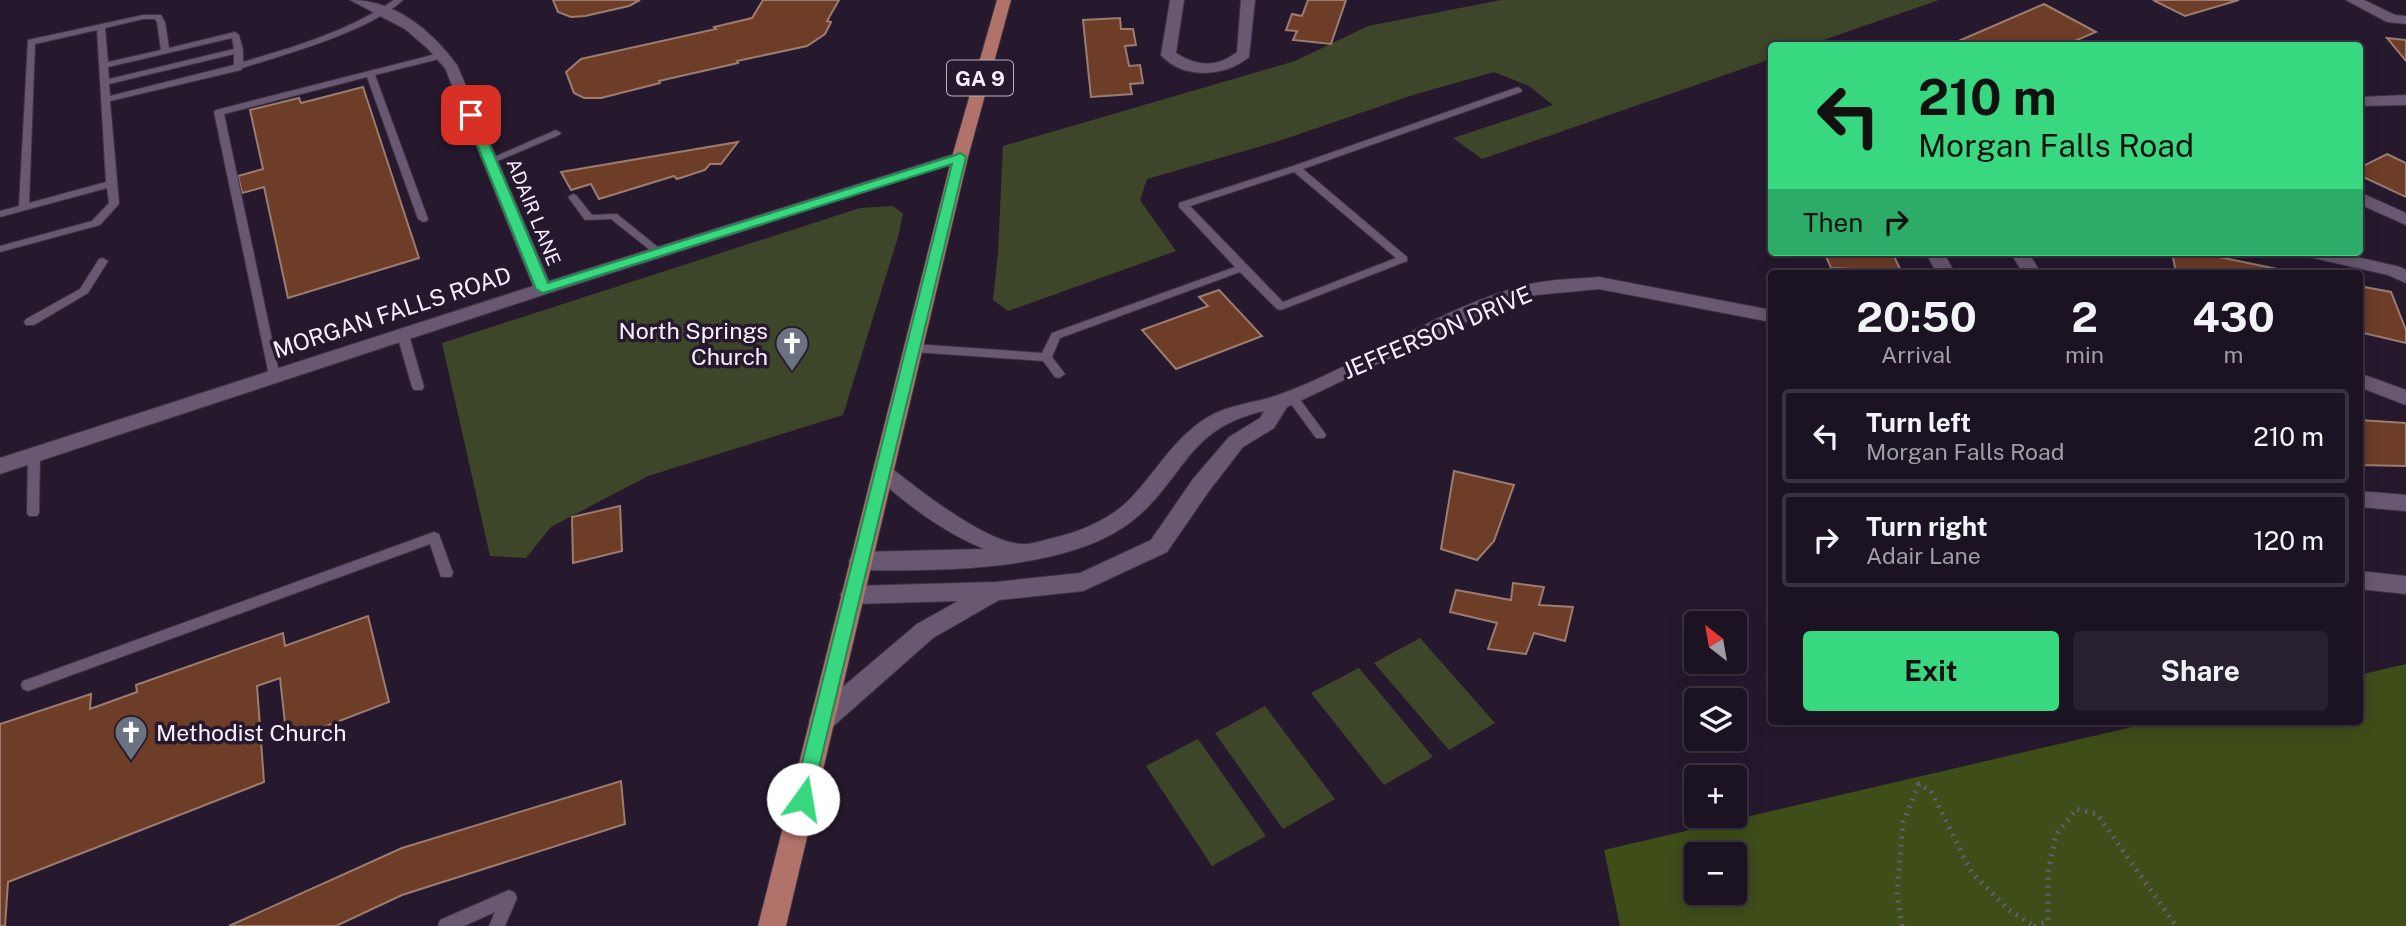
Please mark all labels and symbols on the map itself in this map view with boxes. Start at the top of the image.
road number: GA 9 [947,60,1013,96]
pin [441,85,501,145]
street label: ADAIR LANE [503,155,565,269]
street label: MORGAN FALLS ROAD [269,261,515,363]
street label: JEFFERSON DRIVE [1338,280,1536,384]
place label: North Springs Church [619,317,768,370]
church icon: North Springs Church [773,324,811,373]
north arrow [1684,611,1746,674]
church icon: Methodist Church [112,713,150,762]
place label: Methodist Church [156,719,346,746]
position arrow [766,762,840,836]

